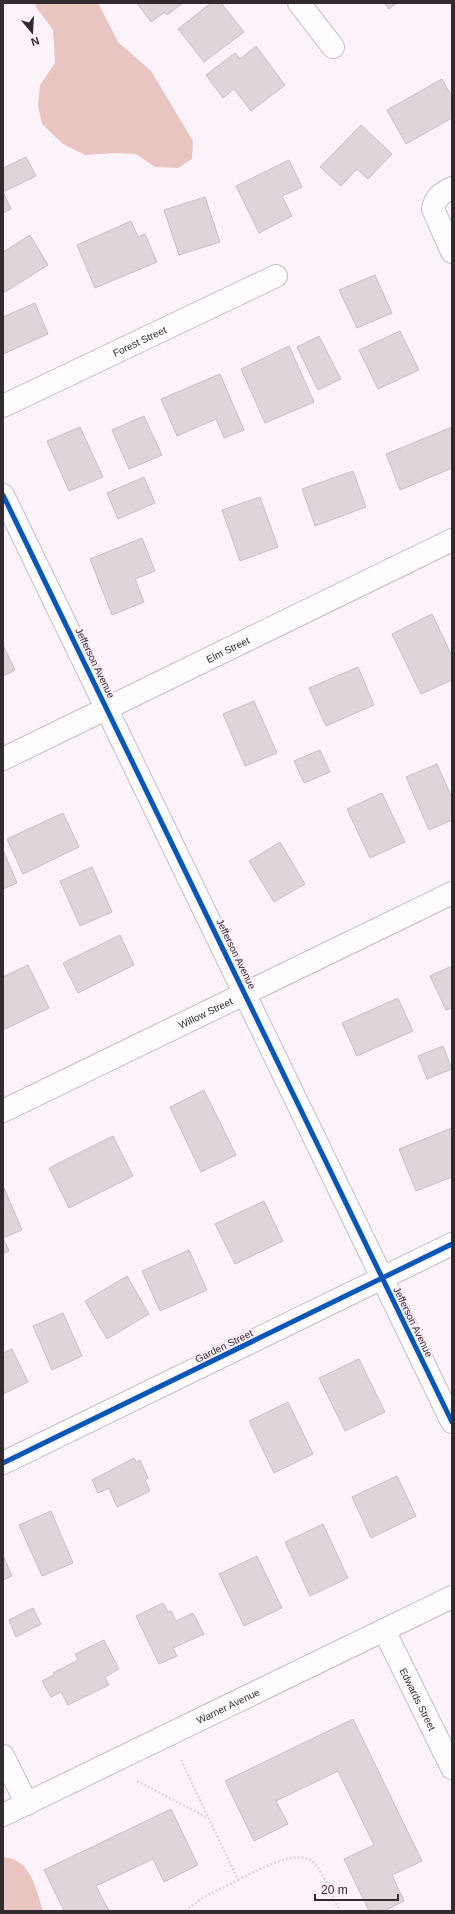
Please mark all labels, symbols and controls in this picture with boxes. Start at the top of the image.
north arrow [12,12,52,52]
text: N [29,35,41,48]
street label: Forest Street [111,324,168,358]
street label: Jefferson Avenue [73,626,117,700]
street label: Elm Street [204,634,251,665]
street label: Jefferson Avenue [214,917,258,991]
street label: Willow Street [177,995,234,1030]
street label: Jefferson Avenue [391,1285,435,1359]
street label: Garden Street [193,1327,255,1365]
street label: Edwards Street [398,1666,438,1732]
street label: Warner Avenue [195,1686,261,1726]
scale bar [315,1876,398,1902]
text: 20 m [321,1883,348,1897]

